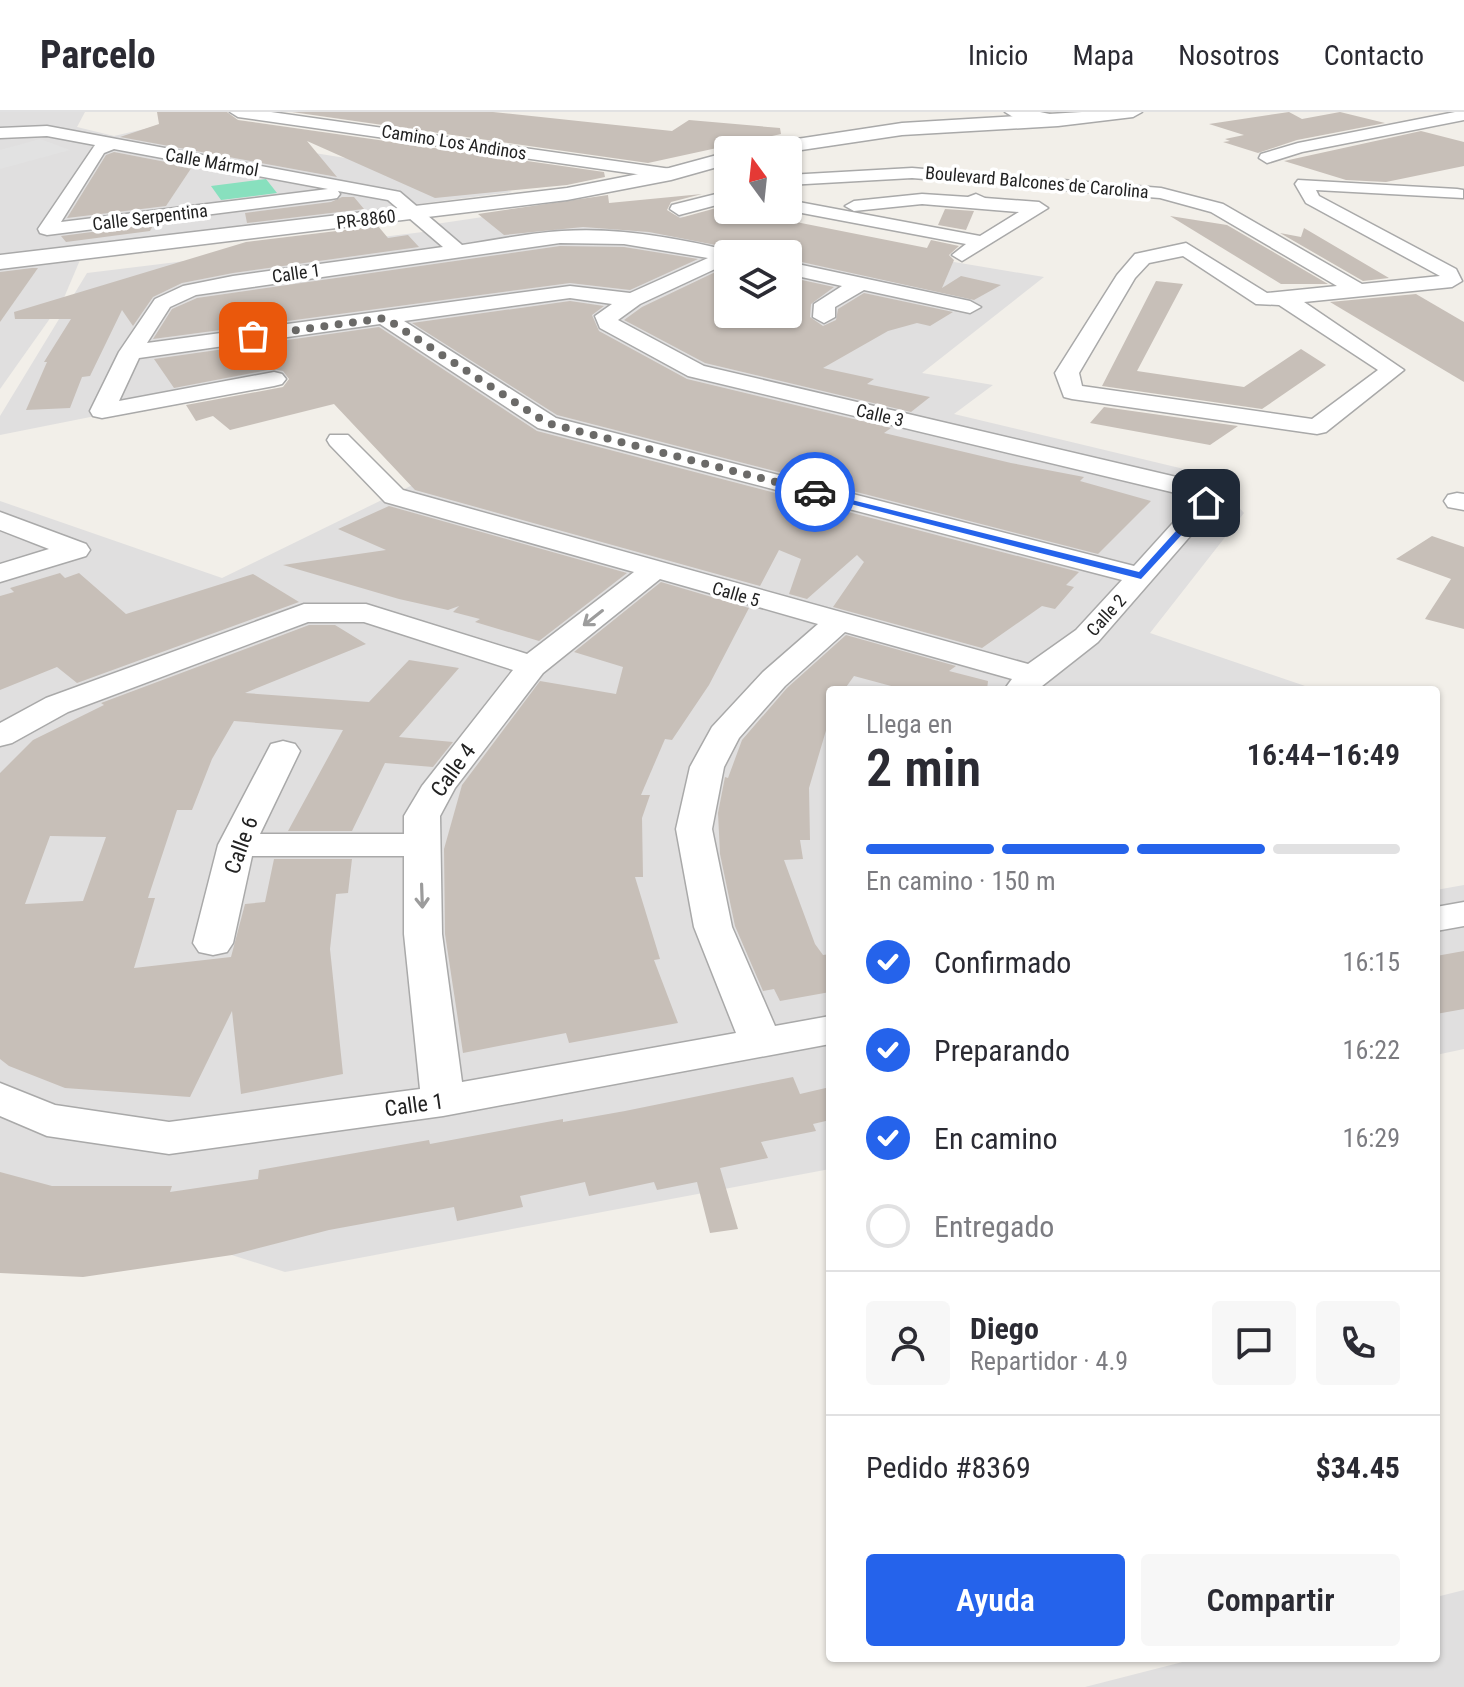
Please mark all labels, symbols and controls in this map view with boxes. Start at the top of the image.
text: Parcelo [40,33,156,77]
text: Inicio [968,39,1028,72]
text: Mapa [1072,39,1134,72]
text: Nosotros [1178,39,1280,72]
text: Contacto [1324,39,1424,72]
street label: Camino Los Andinos [380,120,528,164]
north arrow [714,136,802,224]
map controls [714,136,802,328]
street label: Calle Mármol [164,143,260,181]
street label: Boulevard Balcones de Carolina [924,162,1150,202]
street label: Calle Serpentina [91,200,209,234]
street label: PR-8860 [335,205,397,233]
button: layers [714,240,802,328]
street label: Calle 1 [271,259,321,287]
pin [219,302,287,370]
icon: bag [231,314,275,358]
street label: Calle 3 [854,399,906,431]
courier [775,452,855,532]
pin [1172,469,1240,537]
icon: car [793,470,837,514]
icon: home [1184,481,1228,525]
street label: Calle 5 [710,577,762,611]
street label: Calle 2 [1082,590,1130,640]
one-way arrow [583,609,604,627]
text: Llega en [866,709,953,739]
text: 16:44–16:49 [1247,737,1400,772]
text: 2 min [866,738,981,799]
street label: Calle 4 [425,739,481,801]
street label: Calle 6 [219,813,263,877]
text: En camino · 150 m [866,866,1055,896]
one-way arrow [415,882,430,909]
icon: check [866,940,910,984]
text: Confirmado [934,945,1071,980]
text: 16:15 [1343,947,1400,977]
icon: check [866,1028,910,1072]
text: Preparando [934,1033,1070,1068]
text: 16:22 [1343,1035,1400,1065]
street label: Calle 1 [383,1088,445,1122]
icon: check [866,1116,910,1160]
text: En camino [934,1121,1058,1156]
text: 16:29 [1343,1123,1400,1153]
text: Entregado [934,1209,1054,1244]
button: person [866,1301,950,1385]
button: chat [1212,1301,1296,1385]
button: phone [1316,1301,1400,1385]
text: Diego [970,1311,1039,1346]
text: Repartidor · 4.9 [970,1346,1128,1376]
text: Pedido #8369 [866,1450,1031,1485]
text: $34.45 [1315,1450,1400,1485]
button: Ayuda [866,1554,1125,1646]
button: Compartir [1141,1554,1400,1646]

